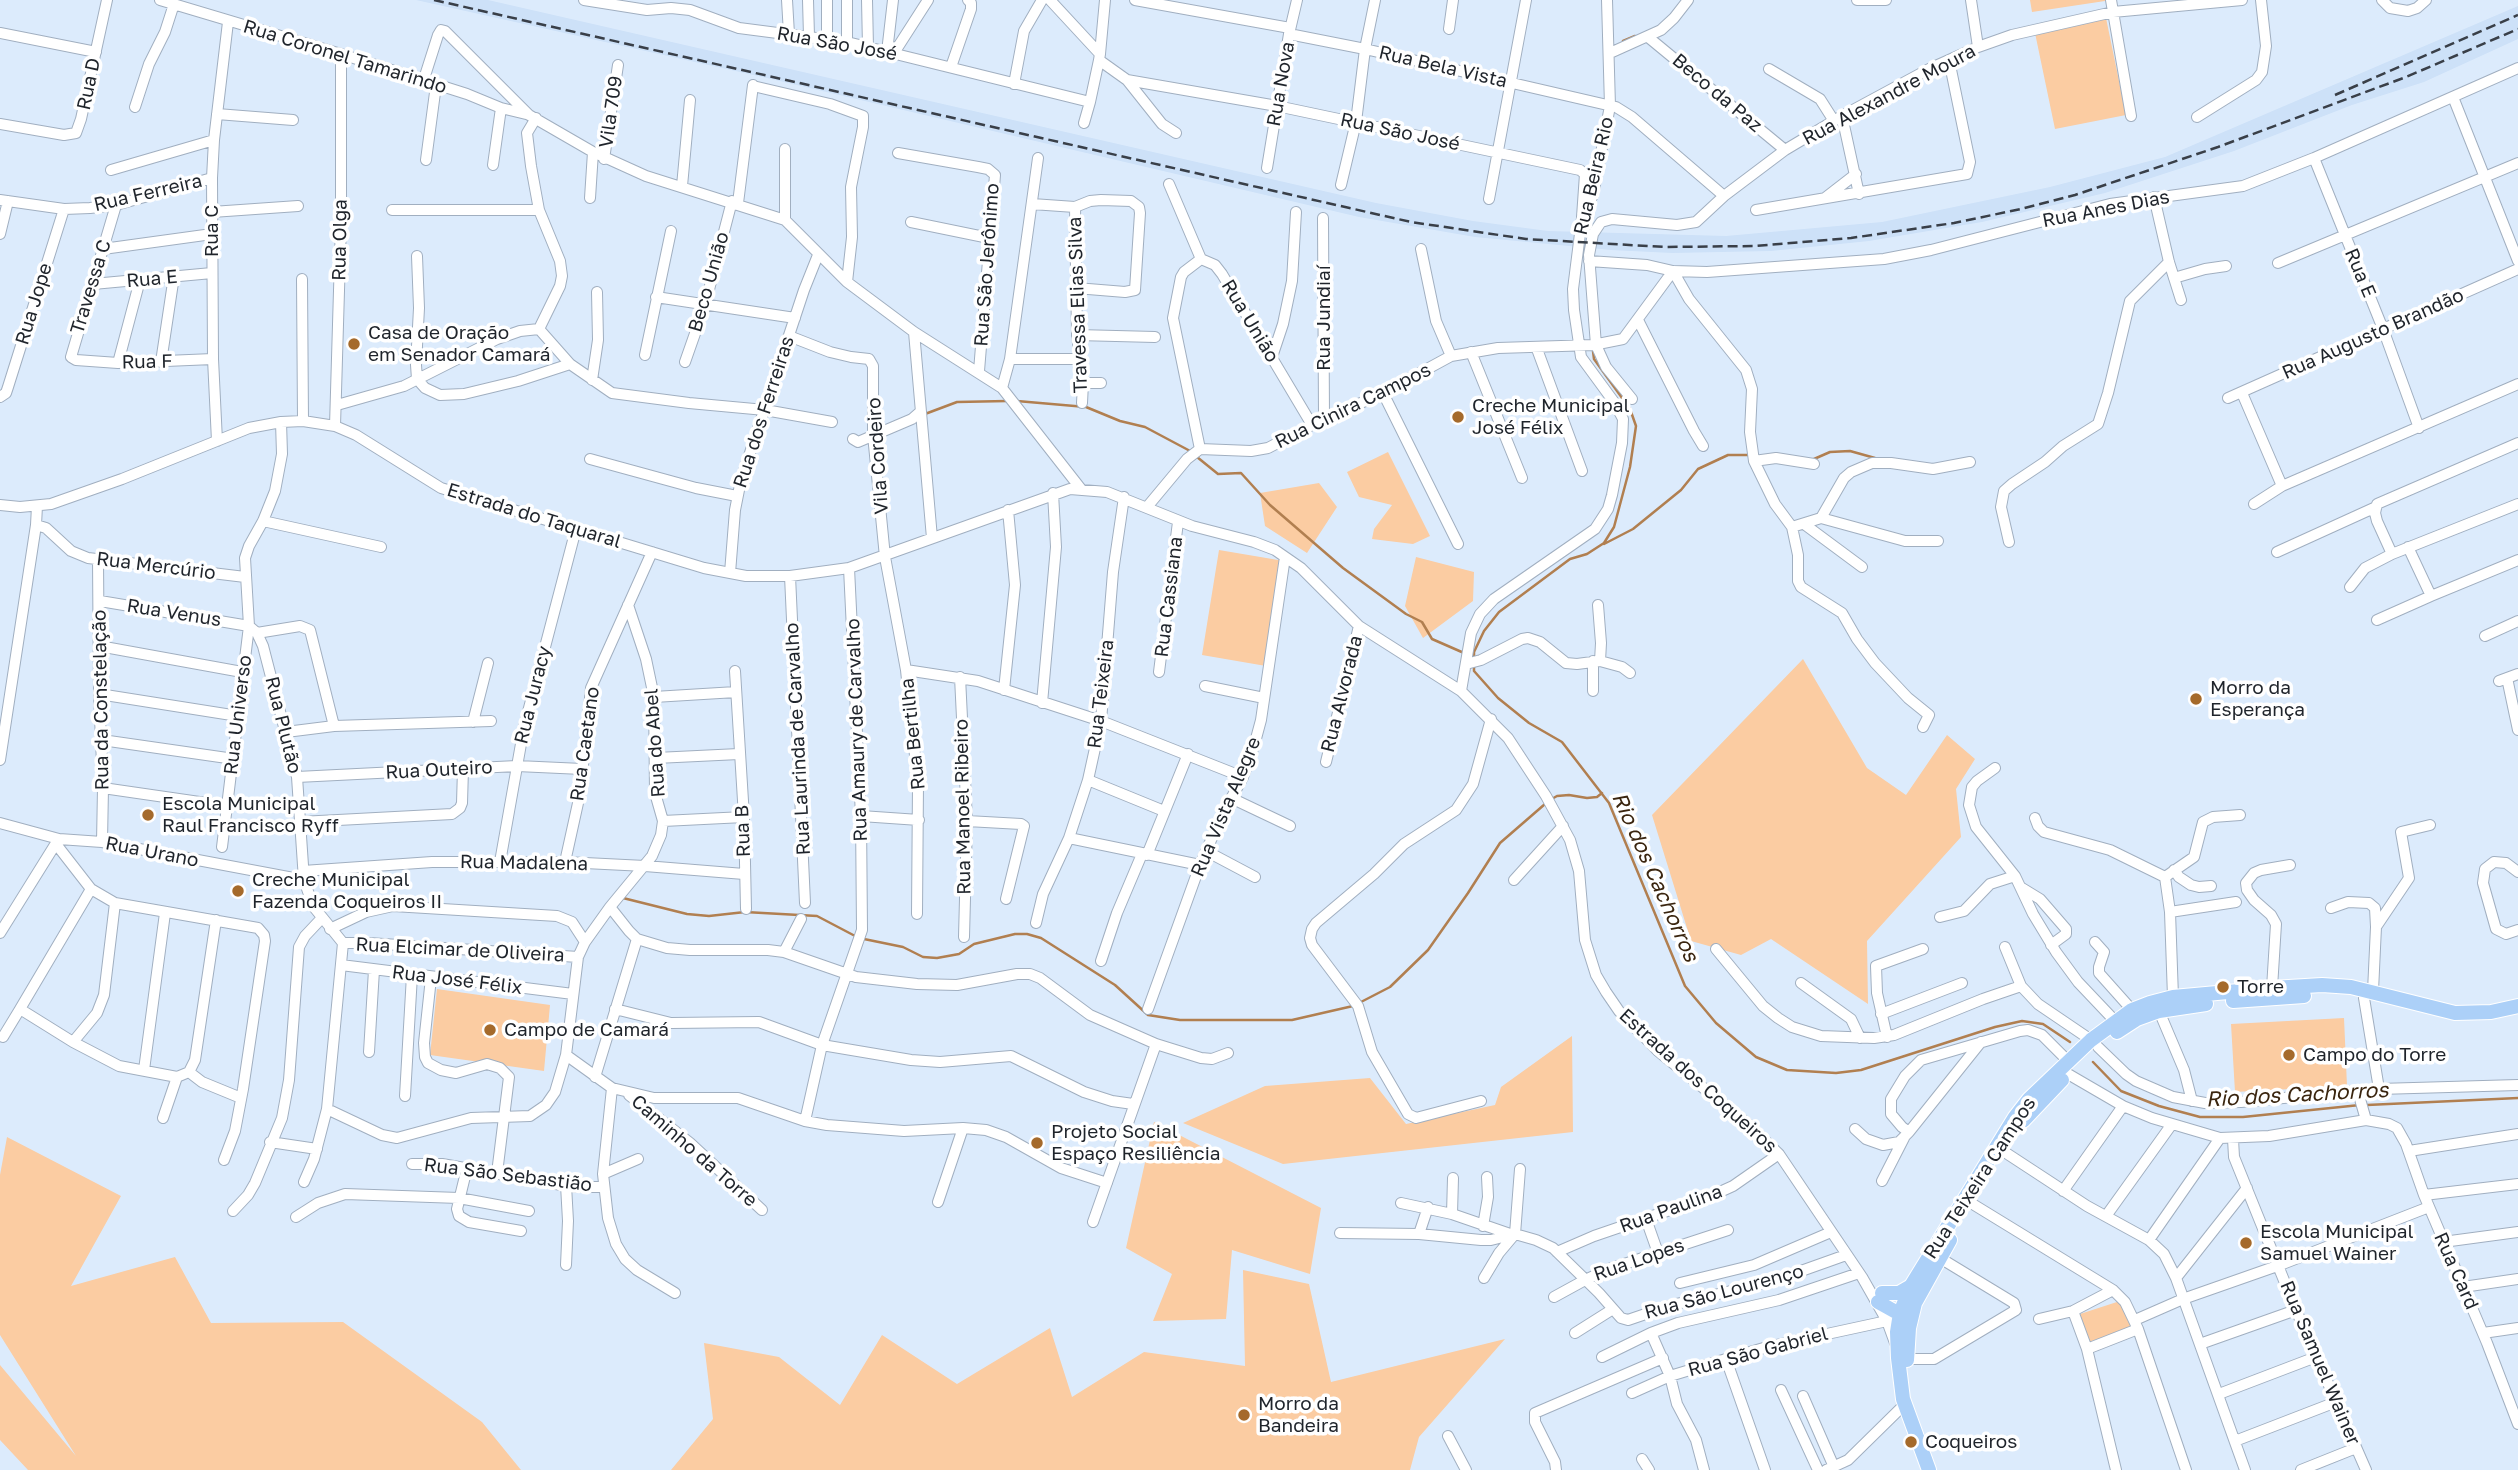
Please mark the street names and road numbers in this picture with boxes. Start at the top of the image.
street label: Rua Coronel Tamarindo [240,15,450,99]
street label: Rua São José [775,22,899,66]
street label: Rua Nova [1262,40,1300,128]
street label: Rua Alexandre Moura [1798,40,1980,150]
street label: Rua Bela Vista [1377,41,1509,93]
street label: Beco da Paz [1667,49,1767,137]
street label: Rua D [72,56,106,112]
street label: Vila 709 [595,74,627,150]
street label: Rua São José [1338,108,1462,156]
street label: Rua Beira Rio [1569,115,1619,237]
street label: Rua Ferreira [92,169,204,217]
street label: Rua São Jerônimo [970,183,1004,347]
street label: Rua Anes Dias [2041,186,2171,232]
street label: Rua Olga [328,199,352,281]
street label: Rua C [201,205,223,257]
street label: Travessa Elias Silva [1064,216,1092,394]
street label: Beco União [684,229,734,335]
street label: Travessa C [66,237,116,337]
street label: Rua E [2340,245,2380,301]
street label: Rua Jope [11,260,57,348]
street label: Rua E [126,265,178,293]
street label: Rua Jundiaí [1313,265,1335,371]
street label: Rua União [1216,276,1284,366]
street label: Rua Augusto Brandão [2279,284,2467,384]
street label: Rua dos Ferreiras [729,333,799,491]
street label: Rua F [121,350,173,374]
street label: Rua Cinira Campos [1271,358,1435,454]
street label: Vila Cordeiro [863,397,893,515]
street label: Estrada do Taquaral [444,479,624,553]
street label: Rua Cassiana [1150,535,1188,659]
street label: Rua Mercúrio [95,547,217,585]
street label: Rua Venus [125,594,223,632]
street label: Rua da Constelação [88,609,114,791]
street label: Rua Amaury de Carvalho [842,618,872,842]
street label: Rua Laurinda de Carvalho [781,622,815,856]
street label: Rua Alvorada [1316,633,1368,755]
street label: Rua Teixeira [1083,638,1119,750]
street label: Rua Juracy [510,644,556,746]
street label: Rua Universo [219,654,257,776]
street label: Rua Plutão [260,674,306,776]
street label: Rua Bertilha [896,677,930,791]
street label: Rua Caetano [566,685,604,803]
street label: Rua do Abel [640,688,670,798]
street label: Rua Manoel Ribeiro [950,719,976,895]
street label: Rua Vista Alegre [1186,734,1266,880]
street label: Rua Outeiro [385,756,493,784]
street label: Rua B [731,804,755,858]
street label: Rua Urano [103,832,201,872]
street label: Rua Madalena [460,850,588,876]
street label: Rua Elcimar de Oliveira [355,933,565,967]
street label: Rua José Félix [391,961,523,999]
street label: Estrada dos Coqueiros [1614,1004,1782,1158]
street label: Caminho da Torre [626,1090,762,1212]
street label: Rua Teixeira Campos [1919,1093,2041,1263]
street label: Rua São Sebastião [423,1153,593,1197]
street label: Rua Paulina [1617,1180,1725,1238]
street label: Rua Card [2429,1229,2483,1313]
street label: Rua Lopes [1591,1234,1687,1286]
street label: Rua São Lourenço [1642,1260,1806,1324]
street label: Rua Samuel Wainer [2275,1278,2365,1448]
street label: Rua São Gabriel [1686,1322,1830,1382]

